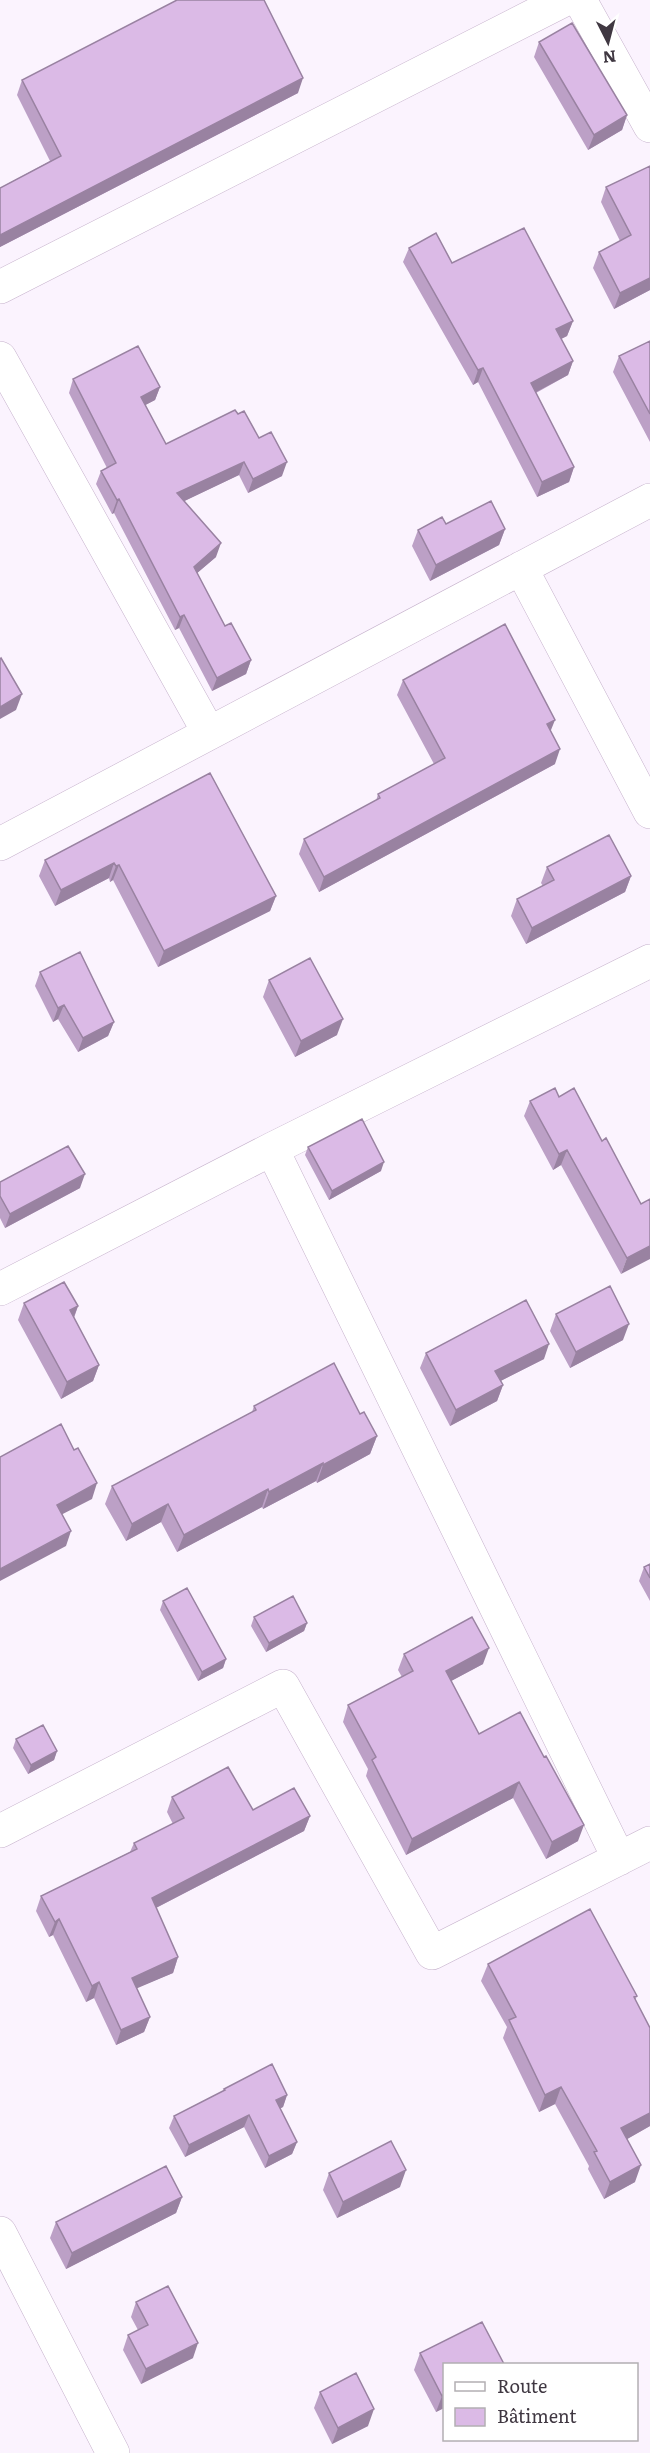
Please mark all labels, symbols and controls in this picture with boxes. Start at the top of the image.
north arrow [578,12,638,72]
text: N [602,45,618,71]
legend [443,2363,638,2441]
text: Route [497,2372,547,2399]
text: Bâtiment [497,2402,577,2429]

